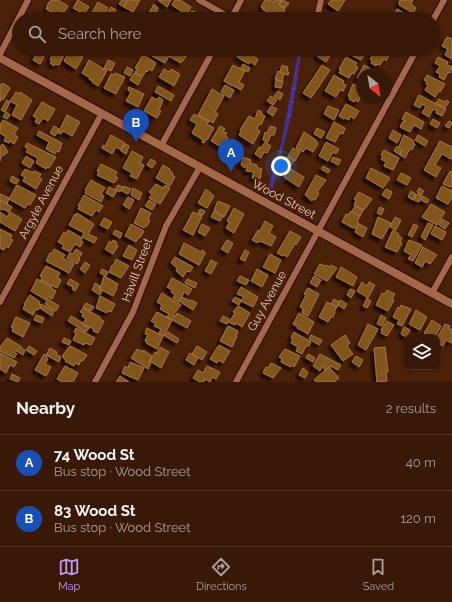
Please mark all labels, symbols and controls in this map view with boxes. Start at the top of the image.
search box [12,12,440,56]
icon: search [26,23,48,45]
text: Search here [58,25,141,43]
north arrow [356,68,392,104]
pin: B [123,109,149,142]
pin: A [218,139,244,172]
your location [271,156,291,176]
street label: Argyle Avenue [16,163,66,241]
street label: Wood Street [250,176,318,222]
street label: Havill Street [119,236,155,304]
street label: Guy Avenue [245,268,289,334]
map controls [404,334,440,370]
button: layers [404,334,440,370]
text: Nearby [16,398,75,418]
text: 2 results [386,401,436,416]
text: 74 Wood St [54,446,134,464]
text: A [25,455,33,470]
text: 40 m [406,455,436,470]
text: Bus stop · Wood Street [54,464,191,479]
text: 83 Wood St [54,502,135,520]
text: B [25,511,33,526]
text: 120 m [400,511,436,526]
text: Bus stop · Wood Street [54,520,191,535]
tab: Map [58,556,80,593]
tab: Directions [196,556,247,593]
tab: Saved [363,556,394,593]

